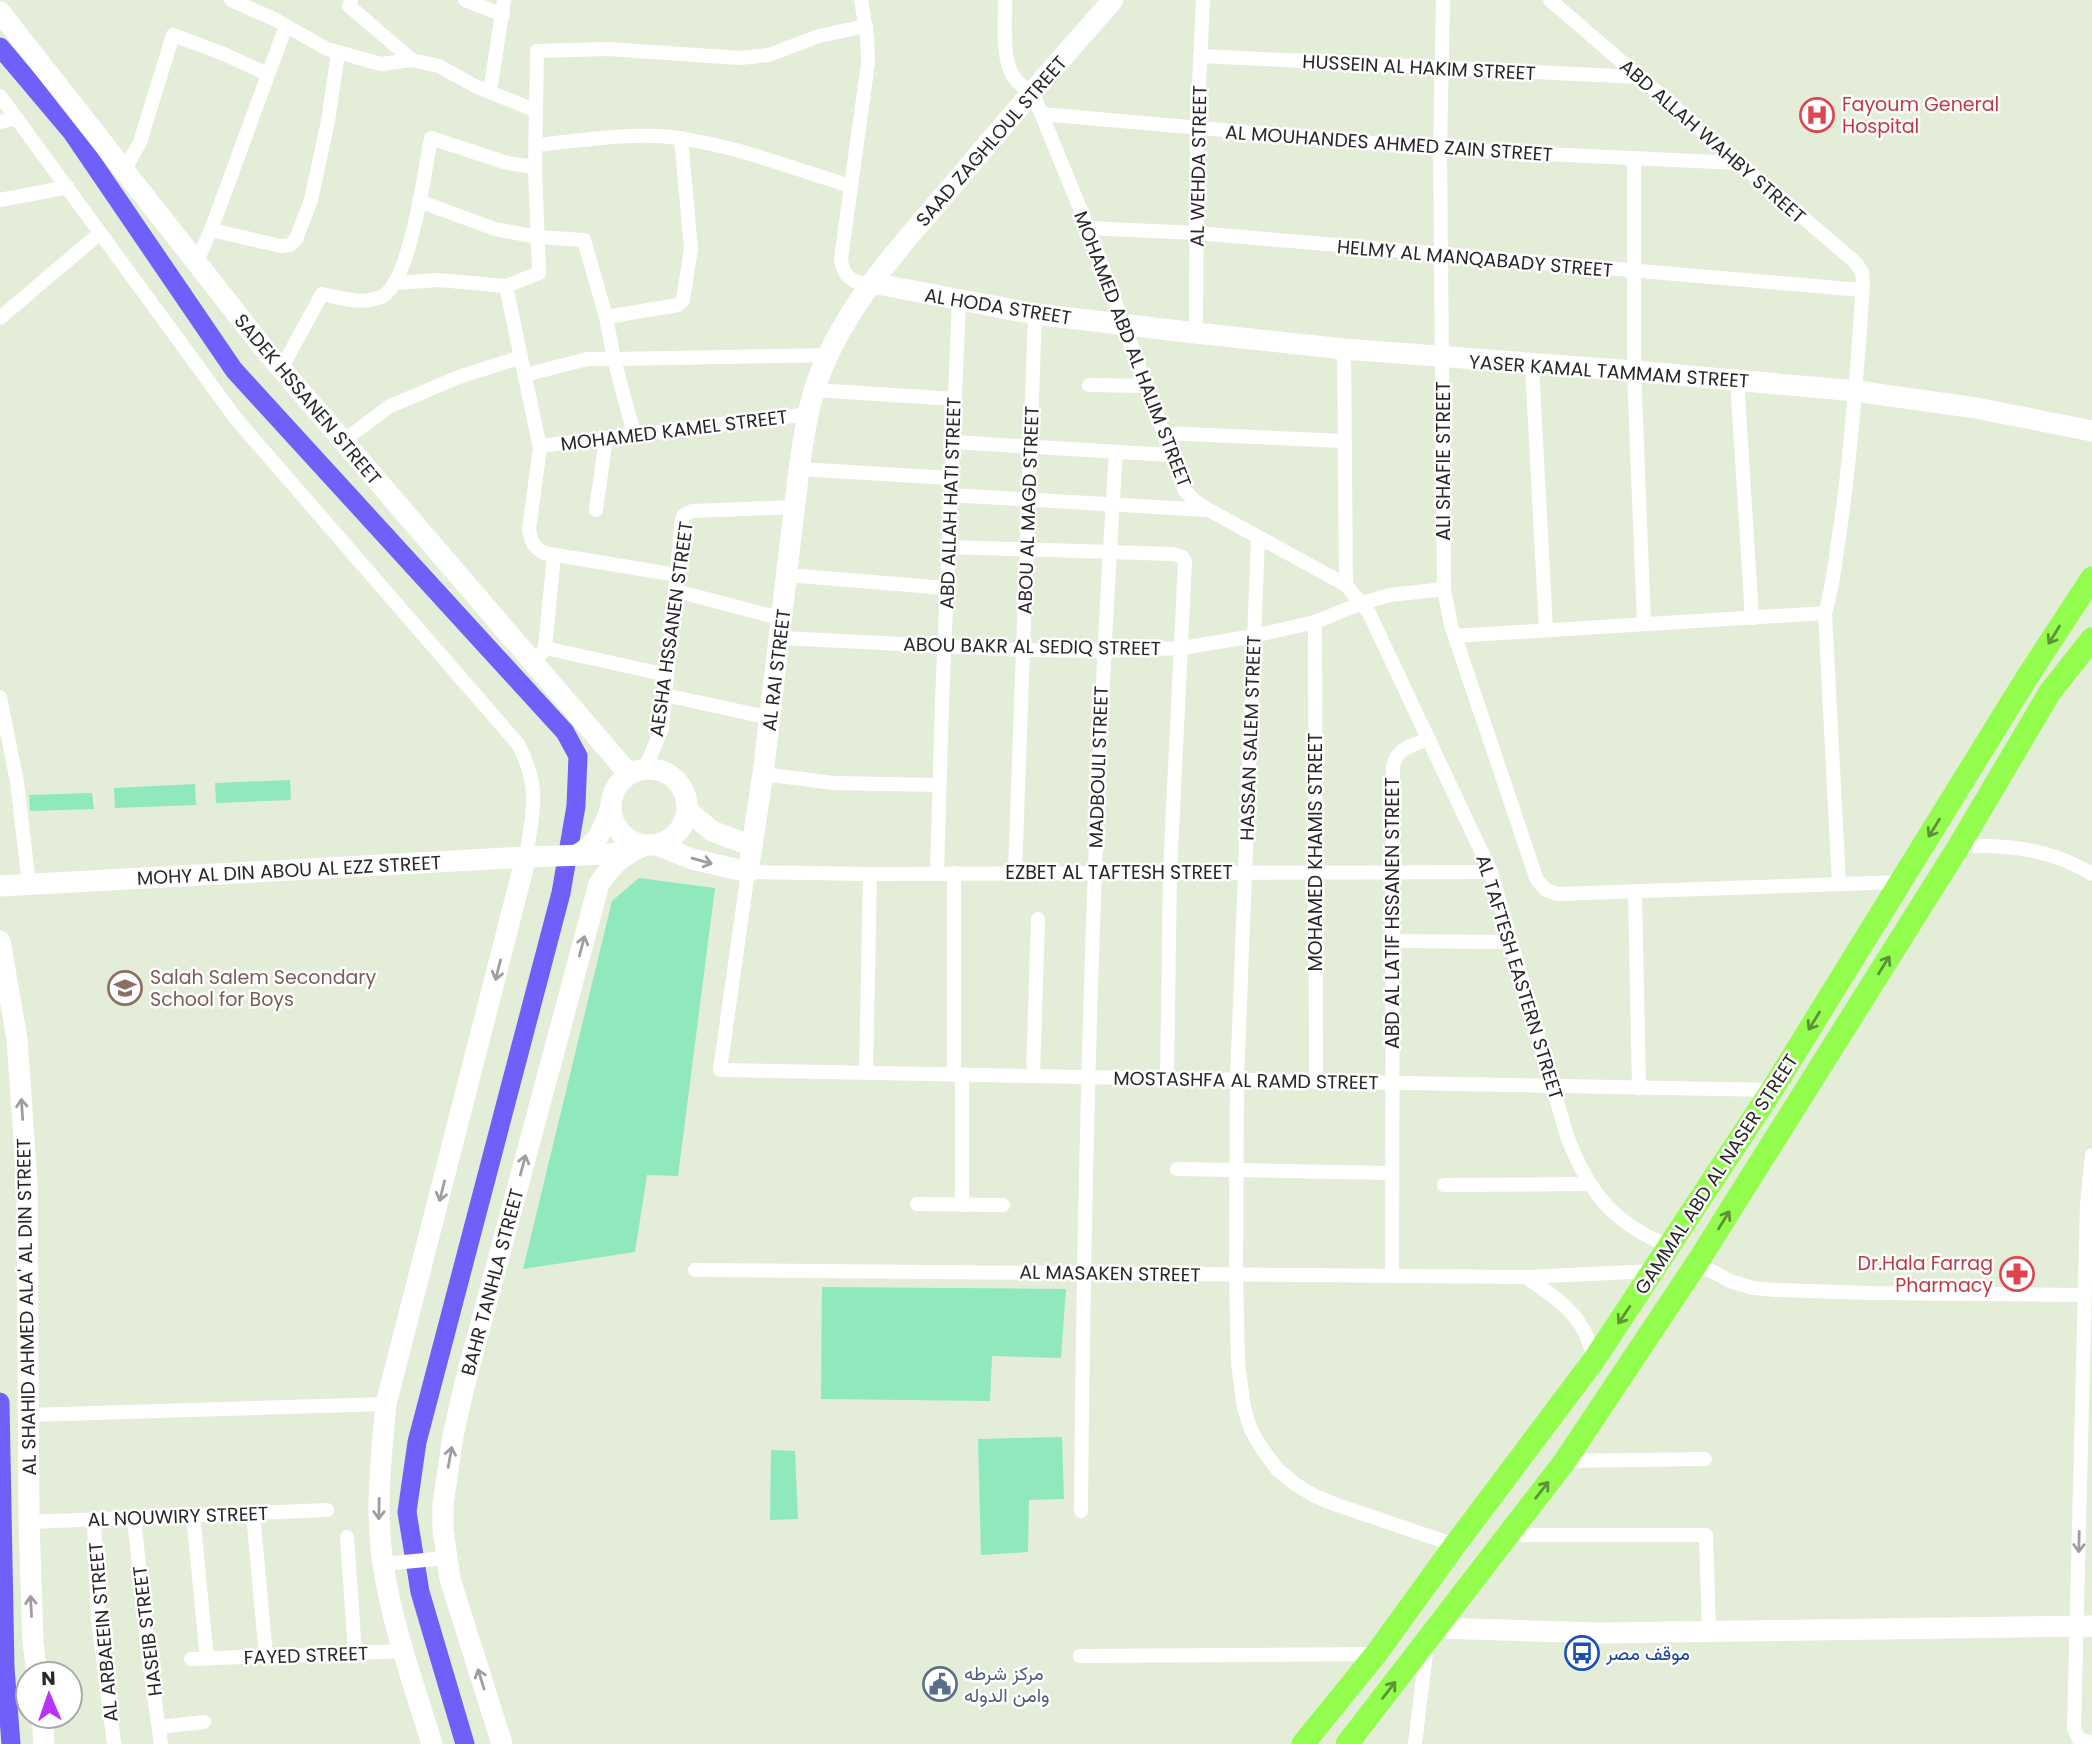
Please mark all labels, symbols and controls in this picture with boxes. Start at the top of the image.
street label: HUSSEIN AL HAKIM STREET [1302,48,1536,87]
street label: SAAD ZAGHLOUL STREET [910,50,1073,233]
street label: ABD ALLAH WAHBY STREET [1614,53,1811,230]
street label: AL WEHDA STREET [1184,85,1213,247]
place label: Fayoum General Hospital [1842,91,1999,140]
hospital icon: Fayoum General Hospital [1798,96,1836,134]
street label: AL MOUHANDES AHMED ZAIN STREET [1224,119,1554,168]
street label: MOHAMED ABD AL HALIM STREET [1067,207,1198,491]
street label: HELMY AL MANQABADY STREET [1336,233,1614,284]
street label: AL HODA STREET [923,282,1073,331]
street label: SADEK HSSANEN STREET [228,308,387,491]
street label: YASER KAMAL TAMMAM STREET [1468,348,1750,395]
street label: ALI SHAFIE STREET [1430,381,1457,541]
street label: ABD ALLAH HATI STREET [933,397,968,609]
street label: MOHAMED KAMEL STREET [559,403,789,458]
street label: ABOU AL MAGD STREET [1011,405,1046,615]
street label: AESHA HSSANEN STREET [643,520,700,739]
street label: AL RAI STREET [756,607,797,733]
one-way arrow [2047,625,2061,644]
street label: ABOU BAKR AL SEDIQ STREET [903,631,1161,662]
street label: HASSAN SALEM STREET [1233,635,1268,841]
street label: MADBOULI STREET [1082,685,1115,849]
street label: MOHAMED KHAMIS STREET [1302,732,1329,972]
street label: ABD AL LATIF HSSANEN STREET [1379,777,1406,1049]
one-way arrow [1926,818,1941,837]
street label: MOHY AL DIN ABOU AL EZZ STREET [136,849,442,892]
street label: AL TAFTESH EASTERN STREET [1469,851,1570,1103]
one-way arrow [690,856,712,869]
street label: EZBET AL TAFTESH STREET [1005,859,1233,886]
one-way arrow [576,935,589,957]
one-way arrow [1876,956,1891,975]
one-way arrow [491,958,504,981]
place label: Salah Salem Secondary School for Boys [150,964,376,1013]
school or university icon: Salah Salem Secondary School for Boys [106,969,144,1007]
one-way arrow [1807,1011,1821,1031]
street label: GAMMAL ABD AL NASER STREET [1628,1049,1805,1300]
street label: MOSTASHFA AL RAMD STREET [1113,1065,1379,1096]
one-way arrow [15,1098,28,1121]
street label: AL SHAHID AHMED ALA' AL DIN STREET [10,1138,43,1476]
one-way arrow [517,1154,530,1177]
one-way arrow [435,1179,448,1202]
street label: BAHR TANHLA STREET [455,1186,530,1379]
one-way arrow [1716,1211,1731,1230]
place label: Dr.Hala Farrag Pharmacy [1858,1250,1993,1299]
pharmacy icon: Dr.Hala Farrag Pharmacy [1998,1255,2036,1293]
street label: AL MASAKEN STREET [1019,1258,1201,1289]
one-way arrow [1617,1305,1631,1324]
one-way arrow [444,1446,457,1469]
one-way arrow [1534,1481,1549,1499]
one-way arrow [372,1497,386,1520]
street label: AL NOUWIRY STREET [87,1500,269,1533]
one-way arrow [2072,1530,2086,1553]
street label: AL ARBAEEIN STREET [82,1541,125,1723]
street label: HASEIB STREET [126,1564,169,1698]
one-way arrow [25,1595,38,1618]
bus stop icon: موقف مصر [1563,1634,1601,1672]
street label: FAYED STREET [243,1640,369,1671]
place label: موقف مصر [1605,1640,1690,1667]
north arrow [14,1660,84,1730]
place label: مركز شرطه وامن الدوله [964,1660,1050,1709]
text: N [41,1665,56,1692]
public building icon: مركز شرطه وامن الدوله [921,1665,959,1703]
one-way arrow [474,1668,487,1690]
one-way arrow [1381,1681,1396,1700]

